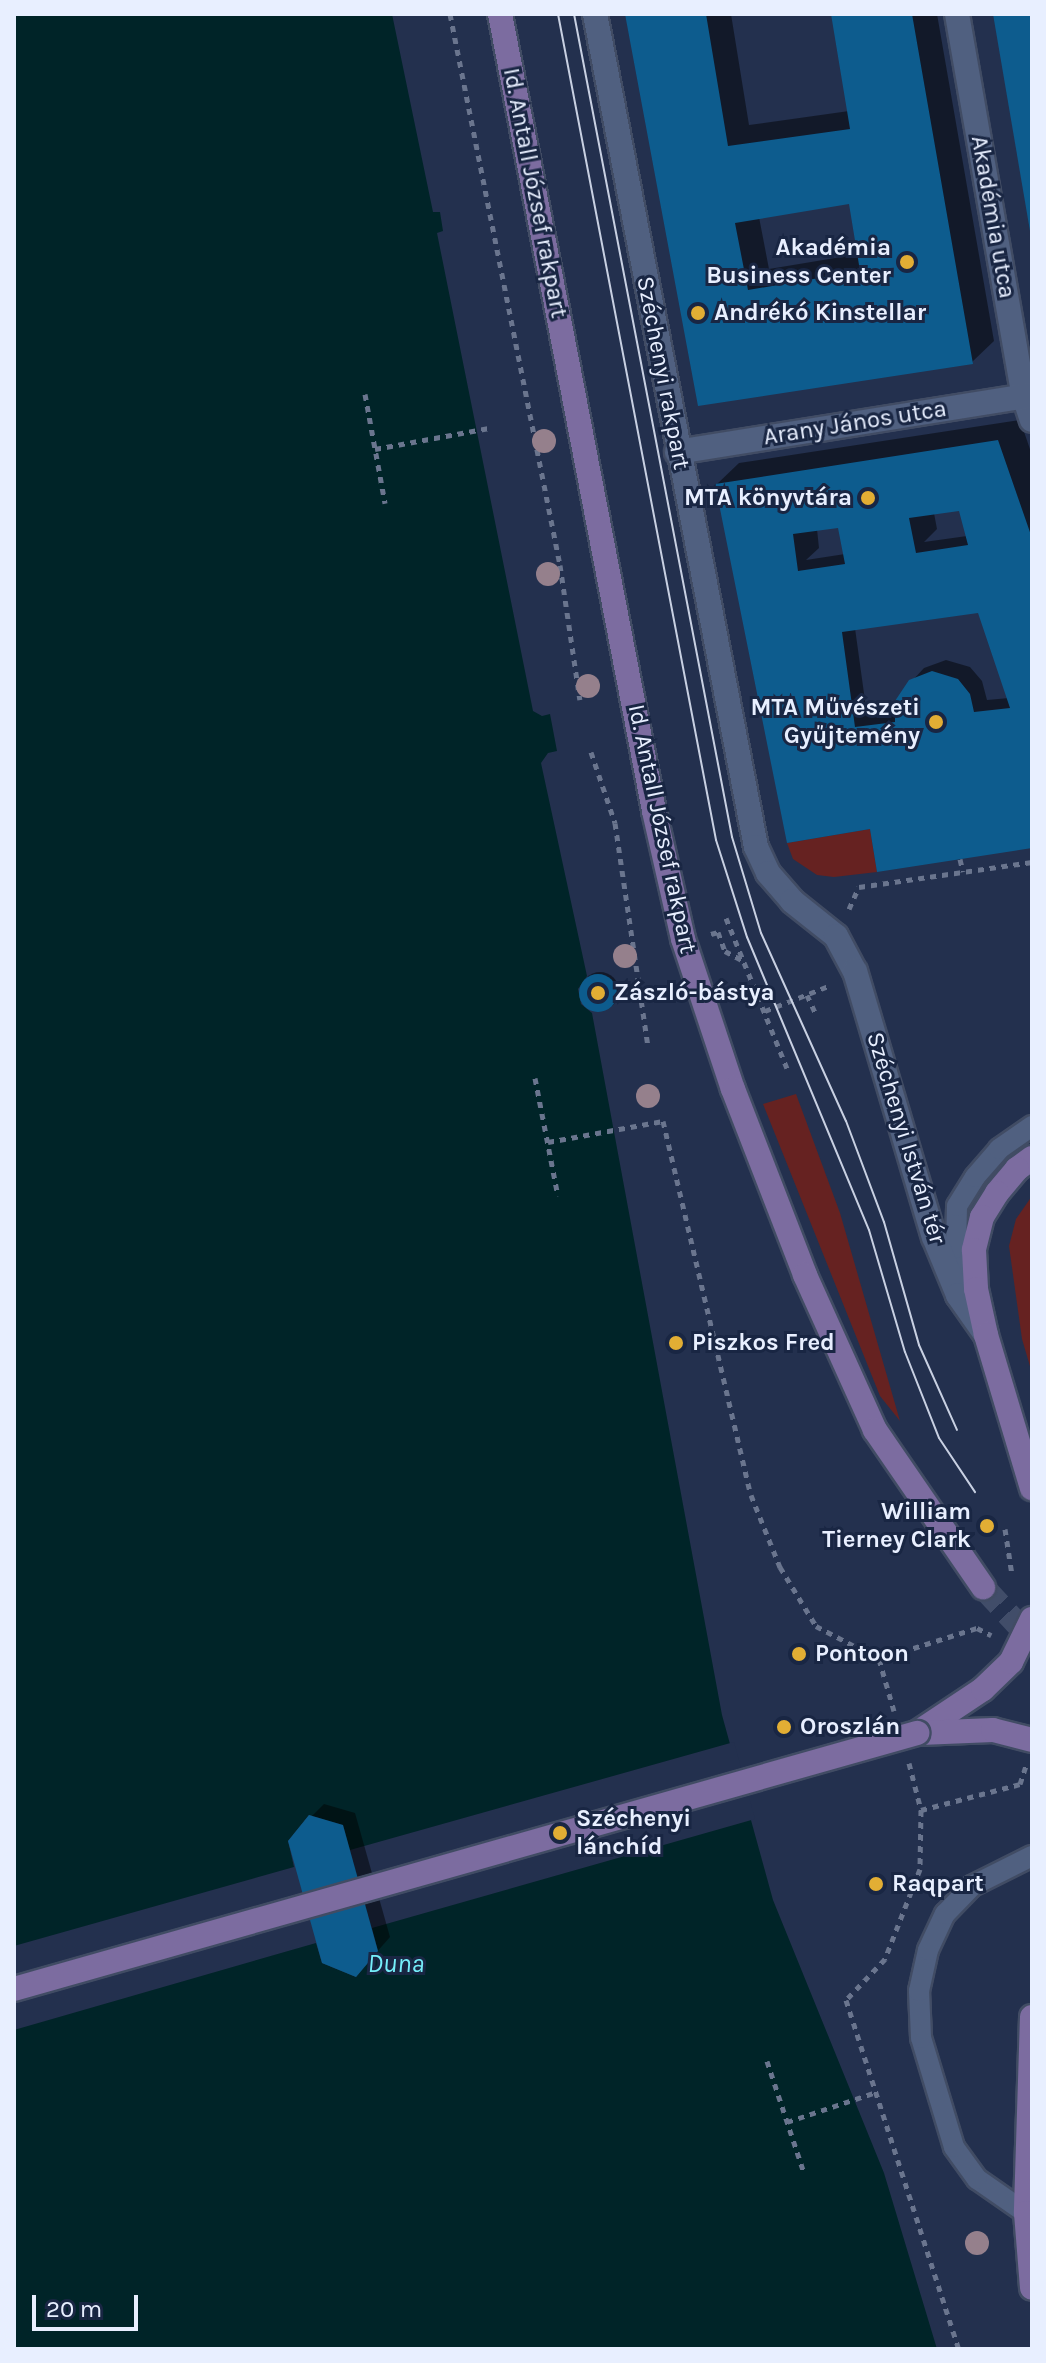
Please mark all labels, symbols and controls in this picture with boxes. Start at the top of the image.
street label: Id. Antall József rakpart [497,66,573,320]
street label: Akadémia utca [965,133,1021,301]
place label: Akadémia Business Center [706,234,891,290]
marker: Akadémia Business Center [898,253,916,271]
street label: Széchenyi rakpart [630,274,696,472]
place label: Andrékó Kinstellar [714,299,926,327]
marker: Andrékó Kinstellar [689,304,707,322]
street label: Arany János utca [761,394,949,452]
place label: MTA könyvtára [684,484,852,512]
marker: MTA könyvtára [859,489,877,507]
place label: MTA Művészeti Gyűjtemény [750,694,920,750]
street label: Id. Antall József rakpart [622,702,702,956]
marker: MTA Művészeti Gyűjtemény [927,713,945,731]
place label: Zászló-bástya [614,979,775,1007]
marker: Zászló-bástya [589,984,607,1002]
street label: Széchenyi István tér [860,1029,952,1247]
place label: Piszkos Fred [692,1329,835,1357]
marker: Piszkos Fred [667,1334,685,1352]
place label: William Tierney Clark [822,1498,971,1554]
marker: William Tierney Clark [978,1517,996,1535]
place label: Pontoon [815,1640,909,1668]
marker: Pontoon [790,1645,808,1663]
place label: Oroszlán [800,1713,900,1741]
marker: Oroszlán [775,1718,793,1736]
place label: Széchenyi lánchíd [576,1805,691,1861]
marker: Széchenyi lánchíd [551,1824,569,1842]
place label: Raqpart [892,1870,984,1898]
marker: Raqpart [867,1875,885,1893]
water label: Duna [368,1948,424,1980]
scale bar [36,2279,142,2329]
text: 20 m [46,2295,102,2323]

